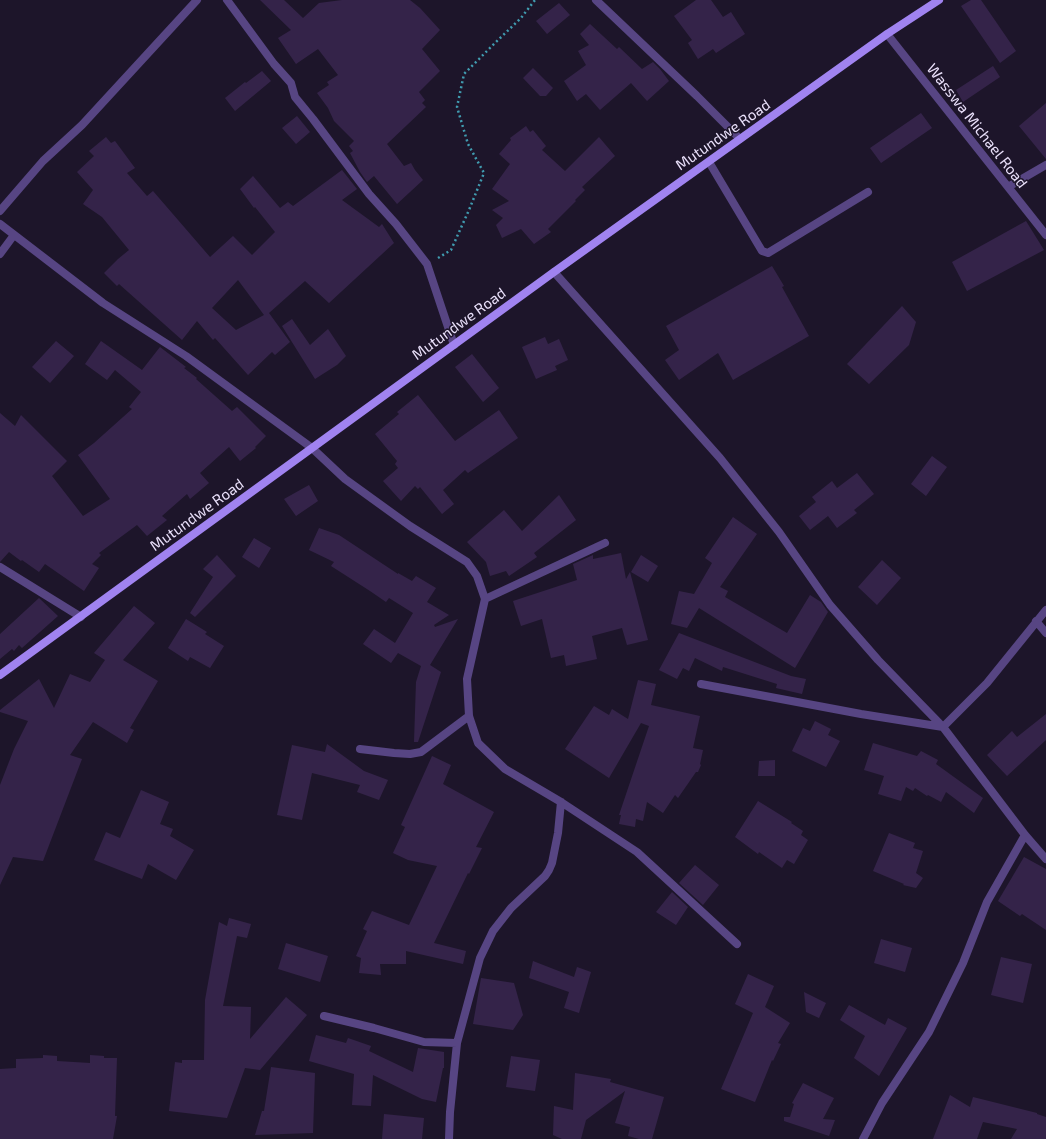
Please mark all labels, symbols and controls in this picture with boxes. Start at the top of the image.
street label: Wasswa Michael Road [923,60,1031,192]
street label: Mutundwe Road [672,96,774,174]
street label: Mutundwe Road [409,284,509,364]
street label: Mutundwe Road [147,475,247,555]

